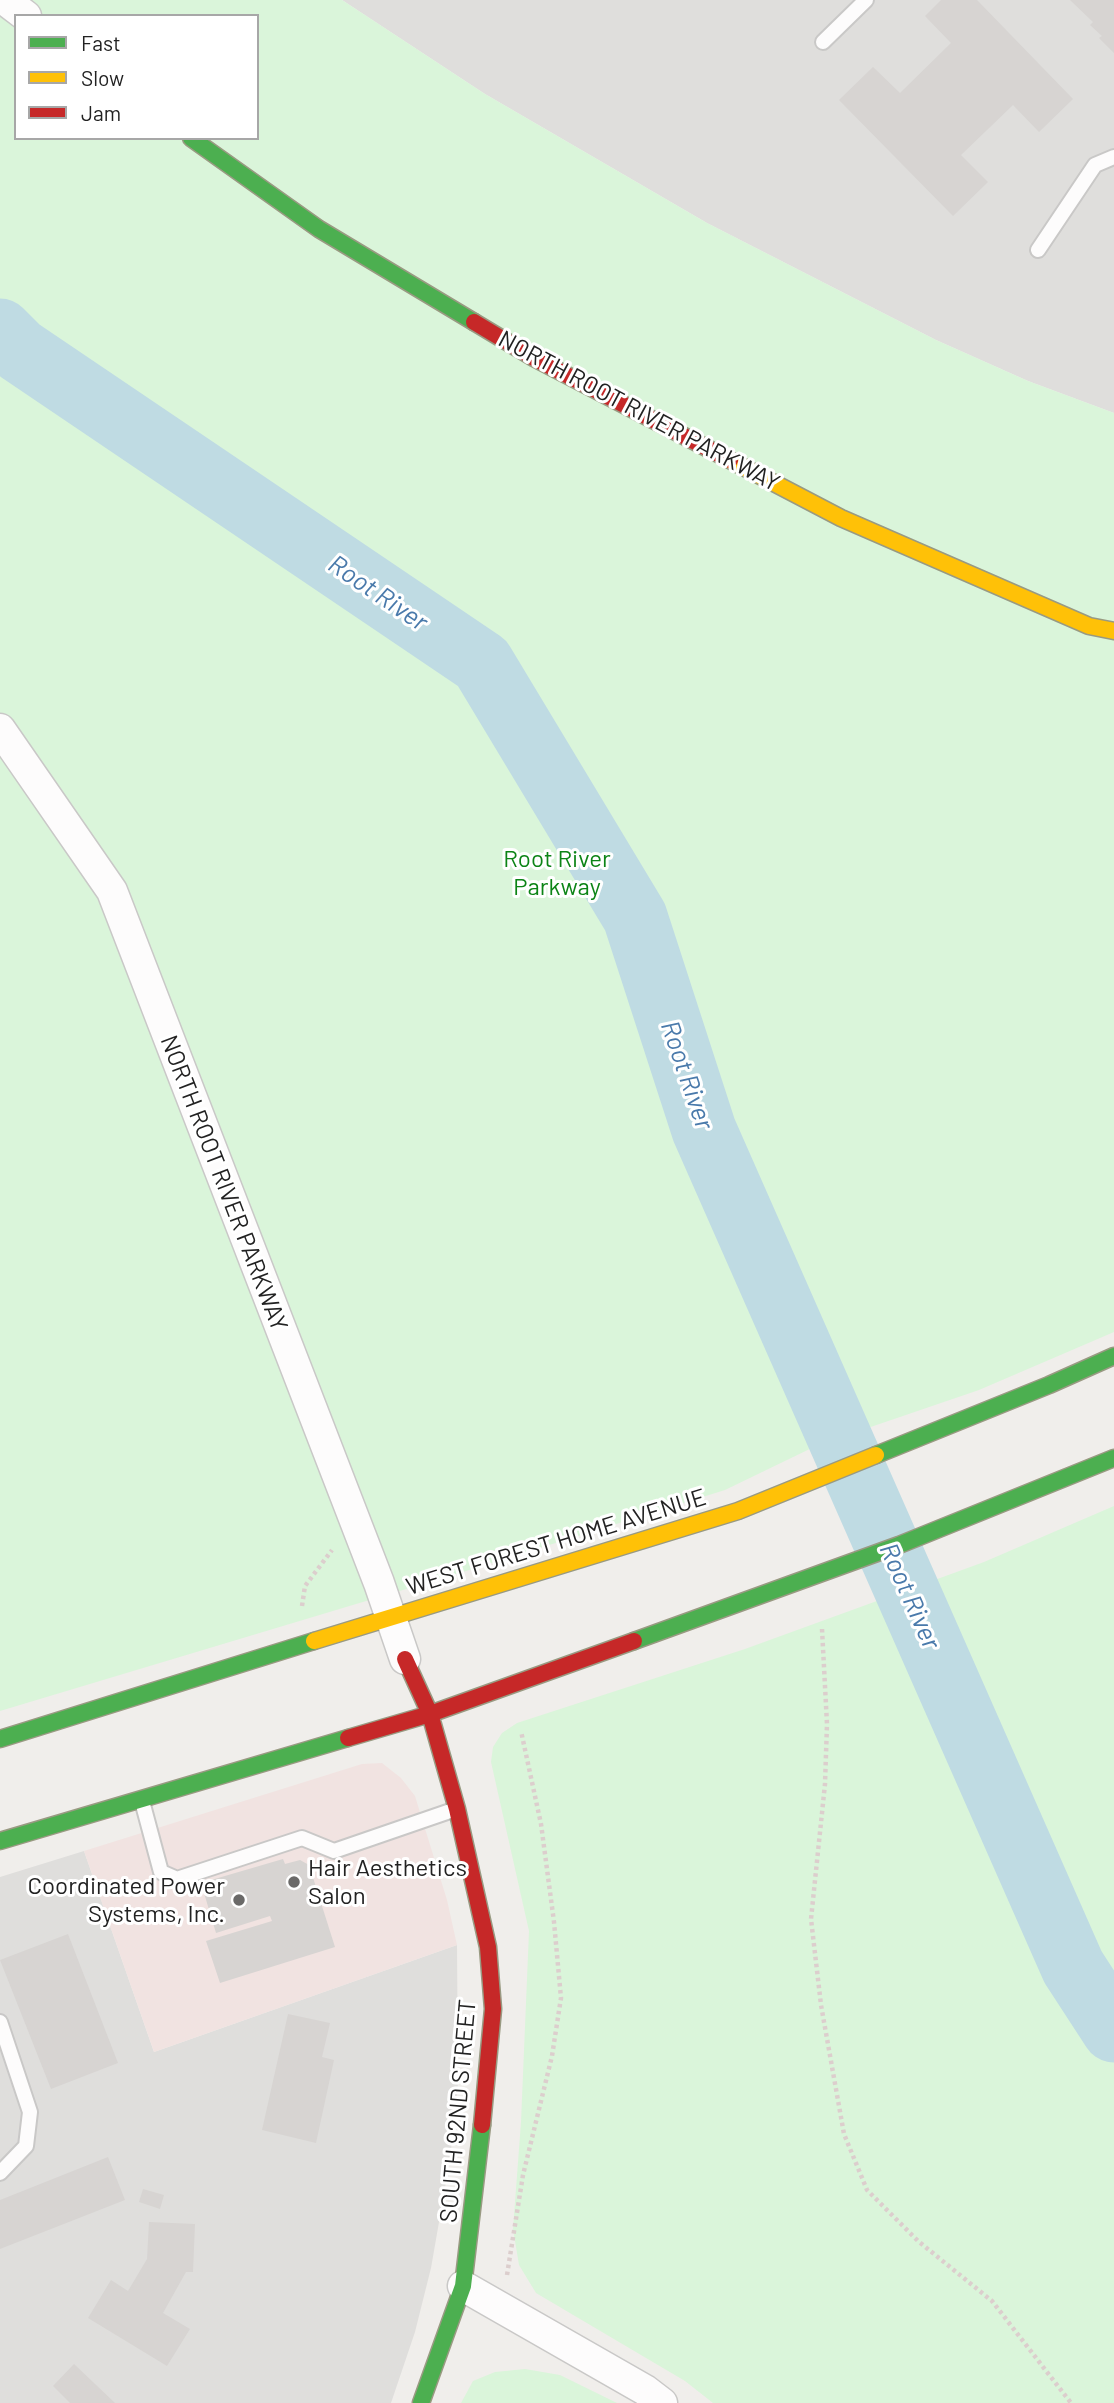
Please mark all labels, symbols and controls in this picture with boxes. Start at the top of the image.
legend [14,14,259,140]
text: Fast [81,30,121,55]
text: Slow [81,65,124,90]
text: Jam [81,100,121,125]
street label: NORTH ROOT RIVER PARKWAY [493,325,785,497]
water label: Root River [322,548,434,638]
park label: Root River Parkway [503,845,611,901]
water label: Root River [654,1017,720,1133]
street label: NORTH ROOT RIVER PARKWAY [154,1031,294,1335]
street label: WEST FOREST HOME AVENUE [403,1483,709,1601]
water label: Root River [873,1538,947,1654]
place label: Hair Aesthetics Salon [308,1854,467,1910]
place label: Coordinated Power Systems, Inc. [27,1872,225,1928]
marker: Hair Aesthetics Salon [286,1874,302,1890]
marker: Coordinated Power Systems, Inc. [231,1892,247,1908]
street label: SOUTH 92ND STREET [434,1998,482,2224]

